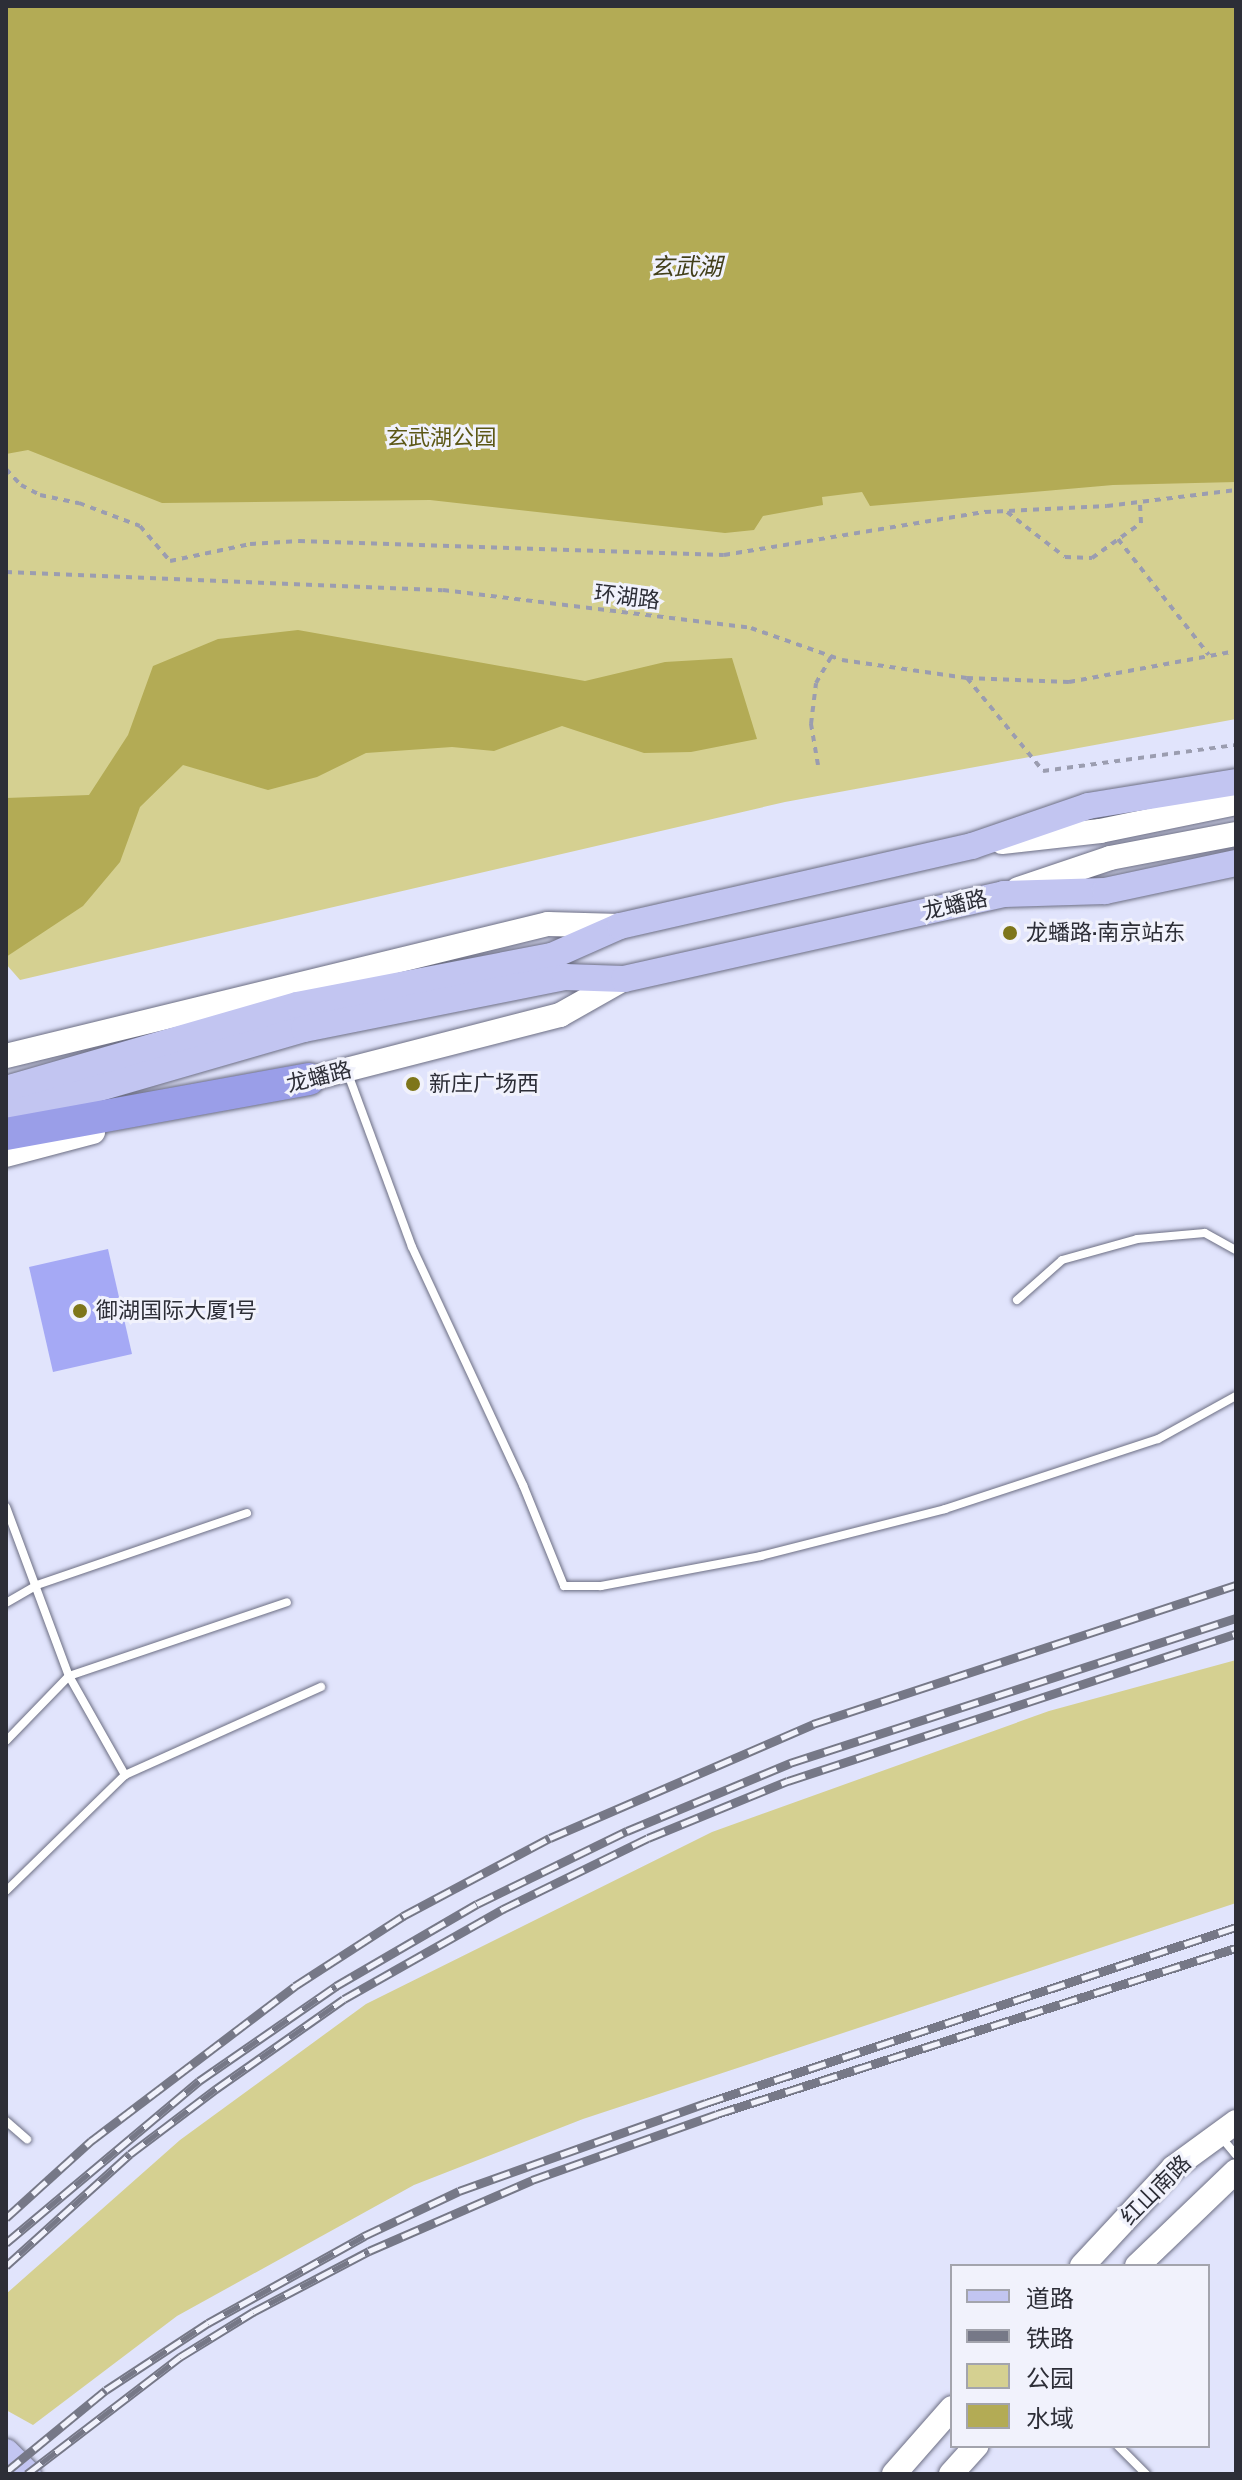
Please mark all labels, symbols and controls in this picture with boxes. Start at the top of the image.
water label: 玄武湖 [650,253,722,281]
park label: 玄武湖公园 [386,425,496,451]
street label: 环湖路 [593,580,661,614]
street label: 龙蟠路 [920,885,990,925]
place label: 龙蟠路·南京站东 [1026,920,1185,946]
marker: 龙蟠路·南京站东 [1001,924,1019,942]
street label: 龙蟠路 [284,1056,354,1098]
place label: 新庄广场西 [429,1071,539,1097]
marker: 新庄广场西 [404,1075,422,1093]
place label: 御湖国际大厦1号 [96,1298,257,1324]
marker: 御湖国际大厦1号 [71,1302,89,1320]
street label: 红山南路 [1116,2150,1196,2230]
legend [950,2264,1210,2448]
text: 道路 [1026,2284,1074,2313]
text: 铁路 [1026,2324,1074,2353]
text: 公园 [1026,2364,1074,2393]
text: 水域 [1026,2404,1074,2433]

